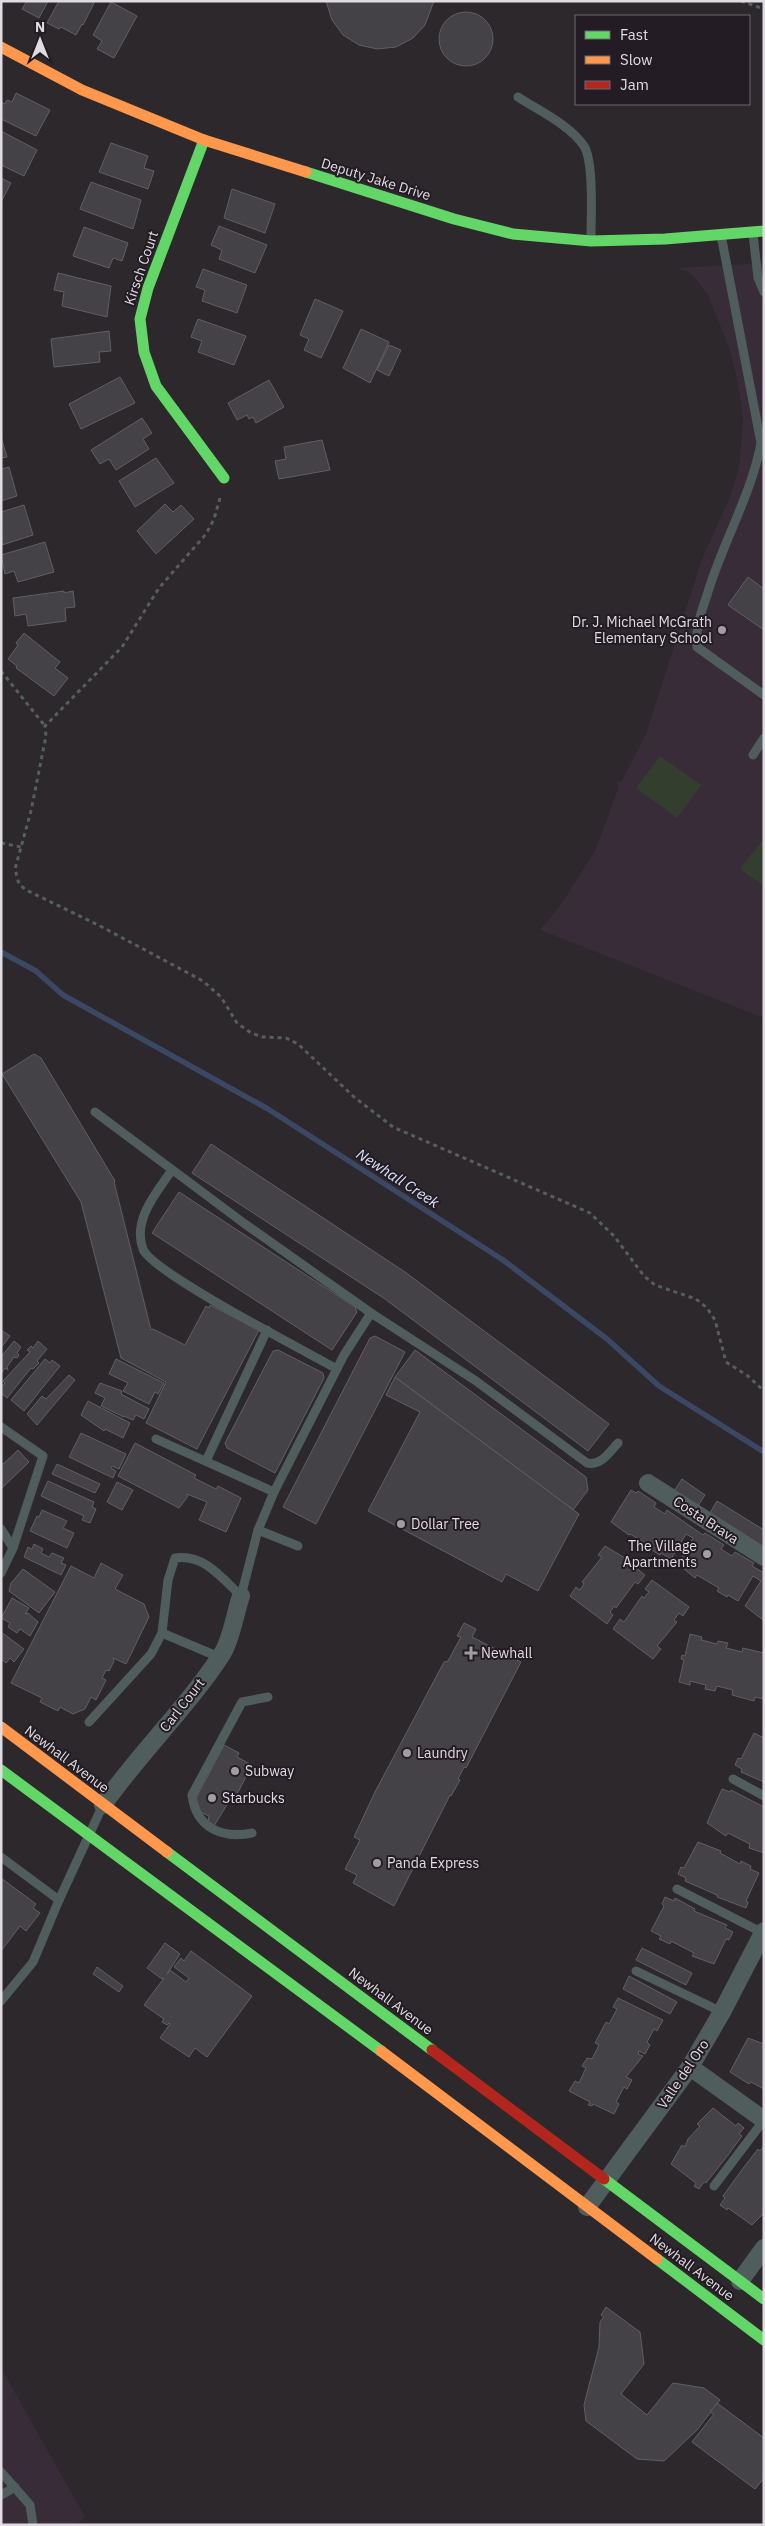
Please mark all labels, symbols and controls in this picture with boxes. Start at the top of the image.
north arrow [15,15,65,65]
legend [575,15,750,105]
text: N [35,18,45,36]
text: Fast [620,25,648,44]
text: Slow [620,50,653,69]
text: Jam [620,75,649,94]
street label: Deputy Jake Drive [319,154,433,204]
street label: Kirsch Court [120,228,162,307]
place label: Dr. J. Michael McGrath Elementary School [572,613,712,647]
marker: Dr. J. Michael McGrath Elementary School [716,624,728,636]
water label: Newhall Creek [353,1144,443,1212]
street label: Costa Brava [670,1492,743,1548]
place label: Dollar Tree [411,1515,480,1533]
marker: Dollar Tree [395,1518,407,1530]
place label: The Village Apartments [623,1537,697,1571]
marker: The Village Apartments [701,1548,713,1560]
place label: Newhall [481,1644,532,1662]
marker: Newhall [465,1647,477,1659]
street label: Carl Court [156,1675,209,1735]
street label: Newhall Avenue [21,1721,113,1797]
place label: Laundry [417,1744,468,1762]
marker: Laundry [401,1747,413,1759]
place label: Subway [245,1762,294,1780]
marker: Subway [229,1765,241,1777]
place label: Starbucks [222,1789,285,1807]
marker: Starbucks [206,1792,218,1804]
place label: Panda Express [387,1854,480,1872]
marker: Panda Express [371,1857,383,1869]
street label: Newhall Avenue [345,1963,437,2039]
street label: Valle del Oro [653,2036,713,2112]
street label: Newhall Avenue [646,2229,738,2305]

